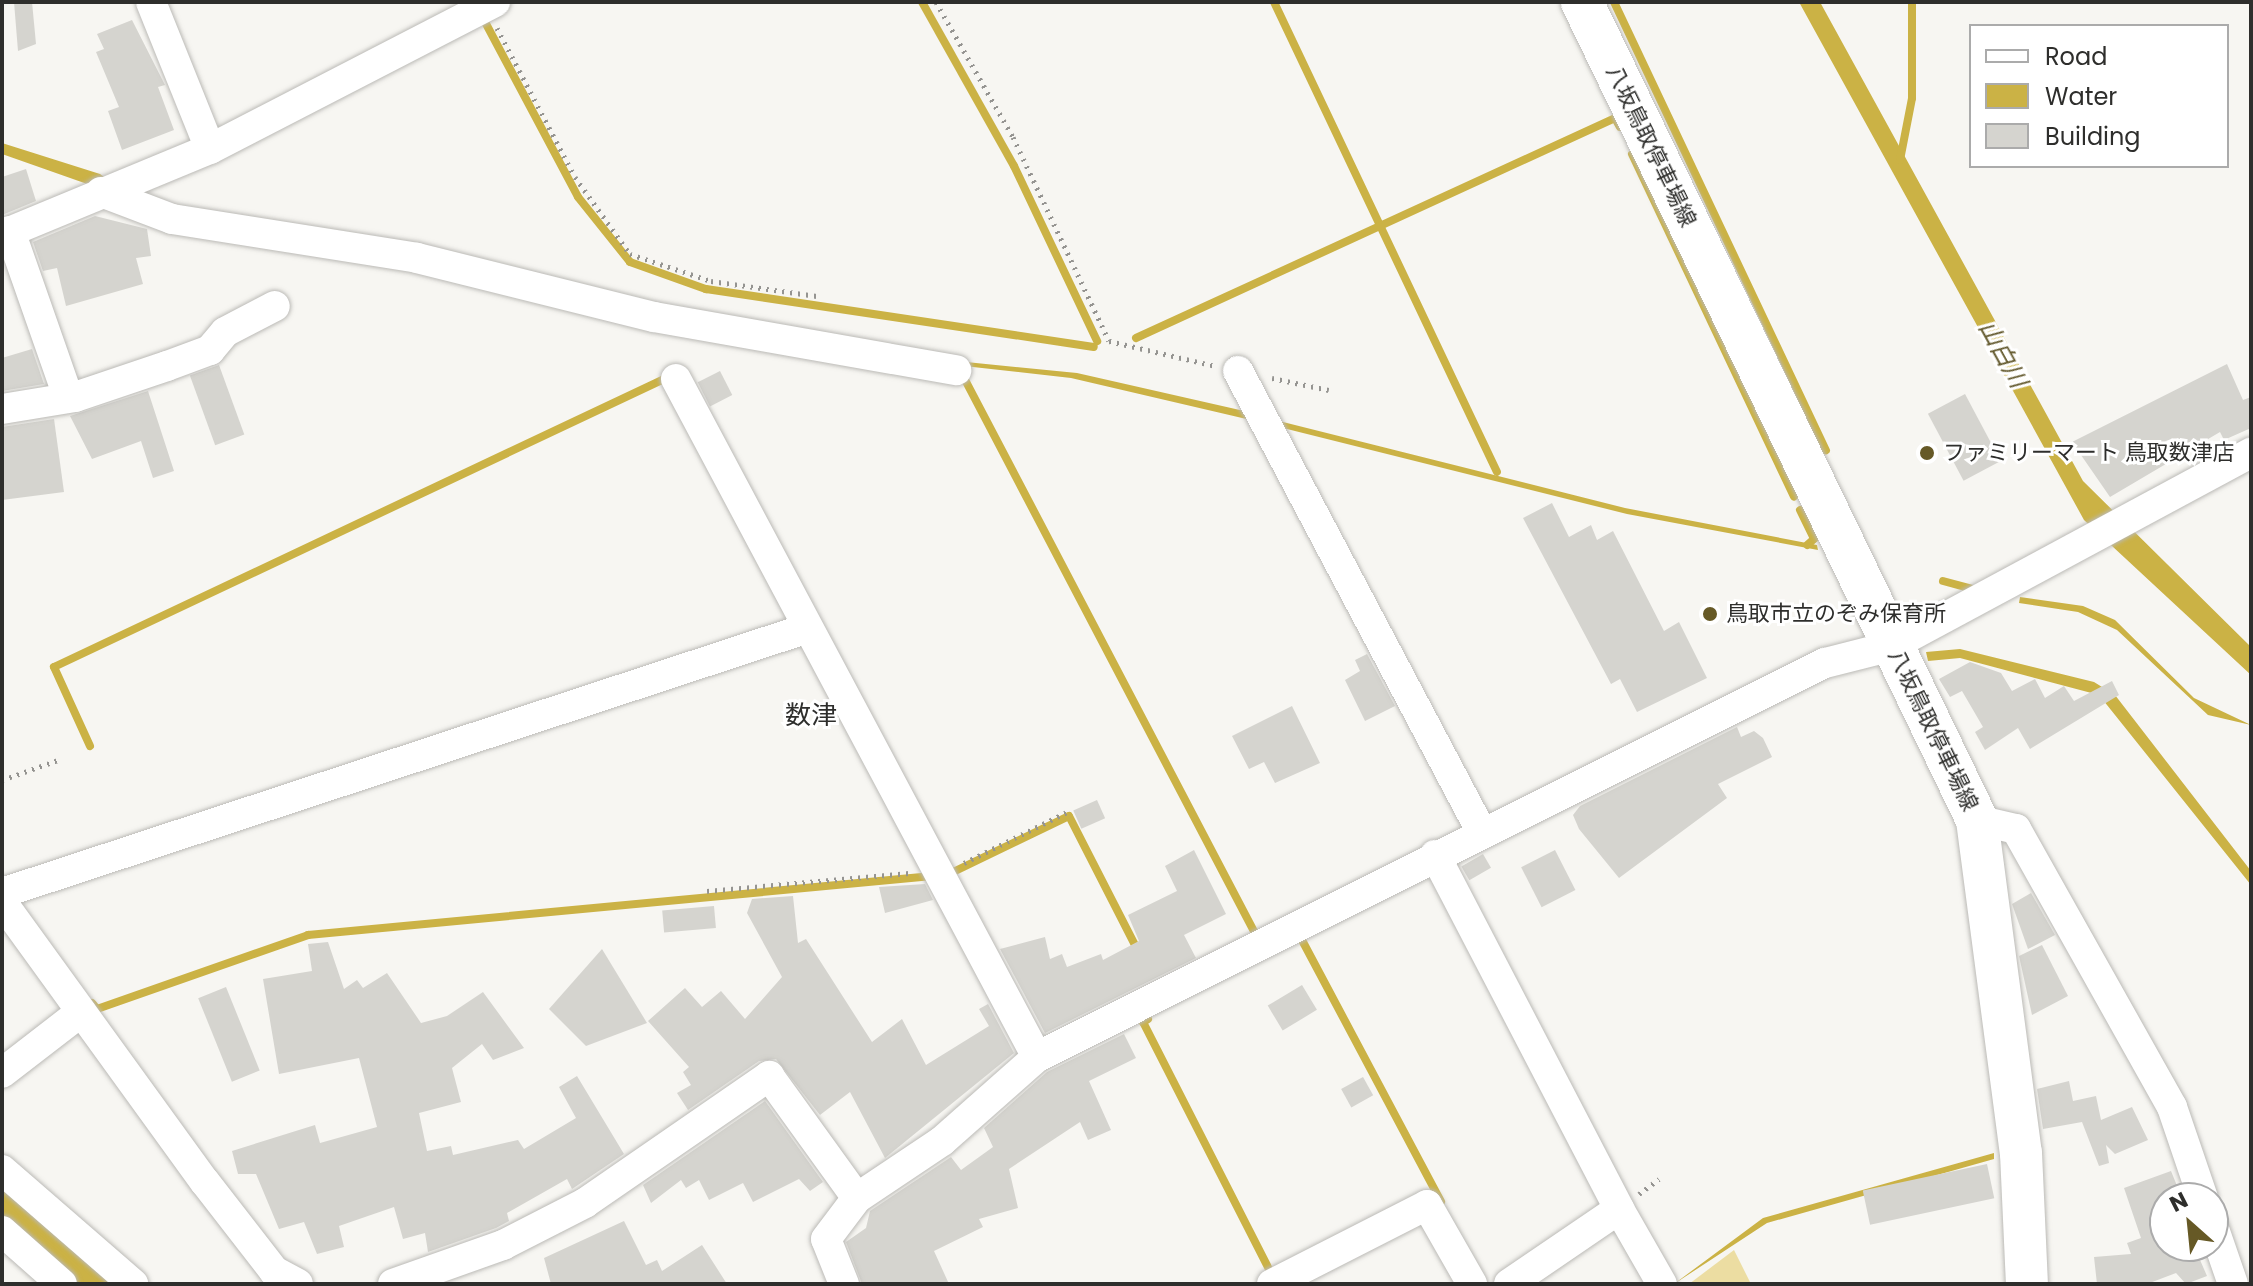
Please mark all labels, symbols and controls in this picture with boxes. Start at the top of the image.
legend [1969,24,2229,168]
text: Road [2045,40,2107,73]
street label: 八坂鳥取停車場線 [1601,61,1701,231]
text: Water [2045,80,2117,113]
text: Building [2045,120,2141,153]
water label: 山白川 [1973,316,2033,392]
place label: ファミリーマート 鳥取数津店 [1943,440,2235,466]
marker: ファミリーマート 鳥取数津店 [1918,444,1936,462]
place label: 鳥取市立のぞみ保育所 [1726,601,1946,627]
marker: 鳥取市立のぞみ保育所 [1701,605,1719,623]
street label: 八坂鳥取停車場線 [1883,645,1983,815]
district label: 数津 [785,700,837,732]
north arrow [2149,1182,2229,1262]
text: N [2164,1184,2193,1220]

